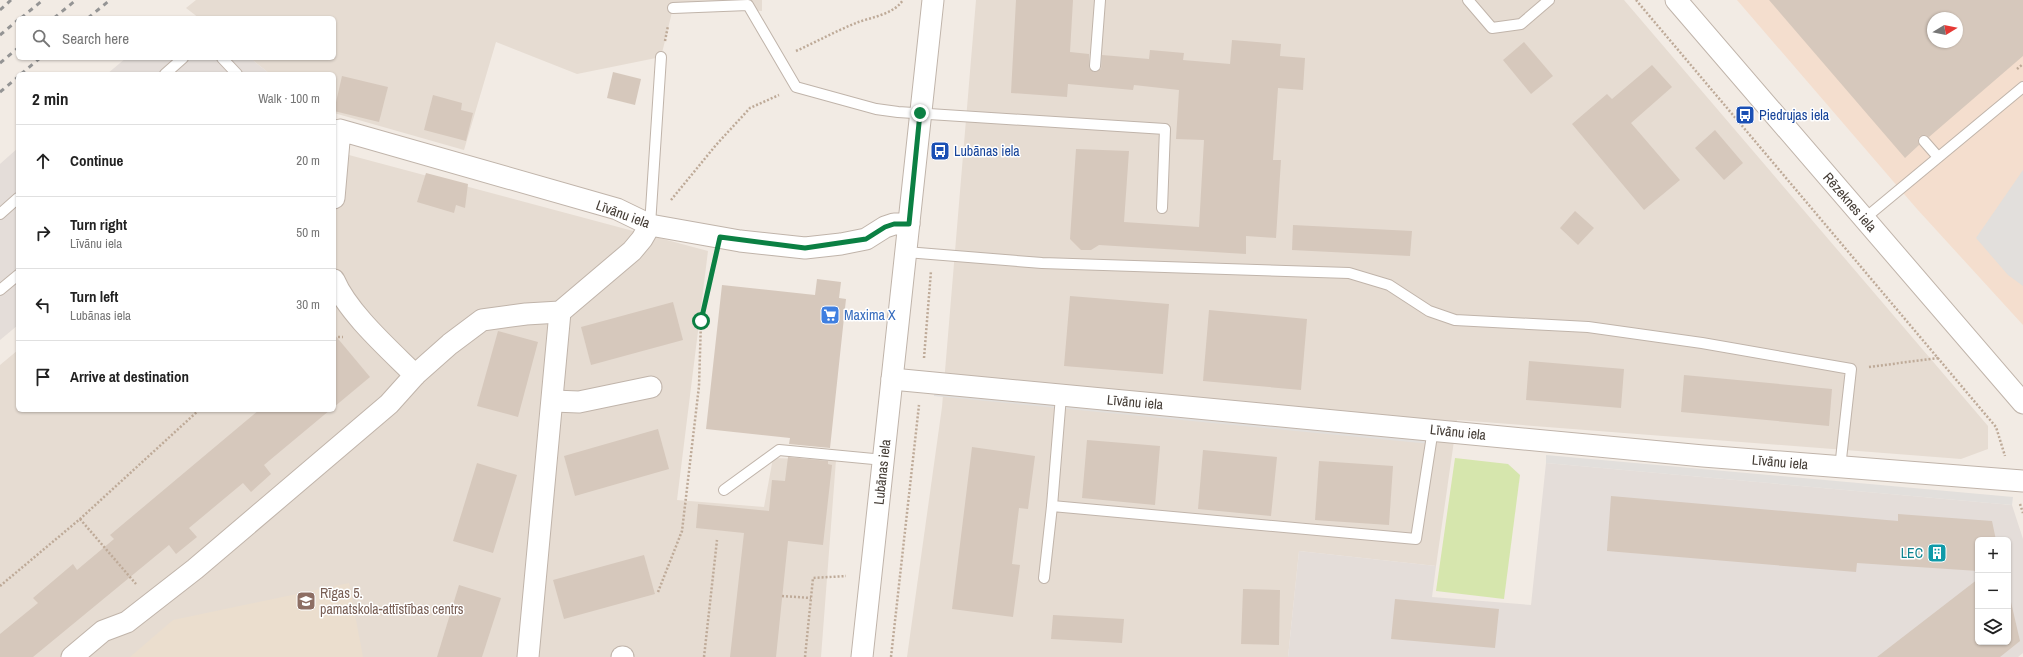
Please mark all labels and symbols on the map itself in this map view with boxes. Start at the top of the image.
north arrow [1927,12,1963,48]
route end [911,104,929,122]
bus stop icon: Piedrujas iela [1734,104,1756,126]
place label: Piedrujas iela [1759,106,1830,124]
bus stop icon: Lubānas iela [929,140,951,162]
place label: Lubānas iela [954,142,1020,160]
street label: Rēzeknes iela [1819,169,1881,236]
street label: Līvānu iela [594,196,653,232]
supermarket icon: Maxima X [819,304,841,326]
place label: Maxima X [844,306,896,324]
route start [692,312,710,330]
street label: Līvānu iela [1106,391,1164,413]
street label: Līvānu iela [1429,420,1487,444]
street label: Lubānas iela [870,438,894,506]
street label: Līvānu iela [1751,451,1809,473]
building icon: LEC [1926,542,1948,564]
place label: LEC [1901,544,1923,562]
place label: Rīgas 5. pamatskola-attīstības centrs [320,584,464,618]
school or university icon: Rīgas 5. pamatskola-attīstības centrs [295,590,317,612]

